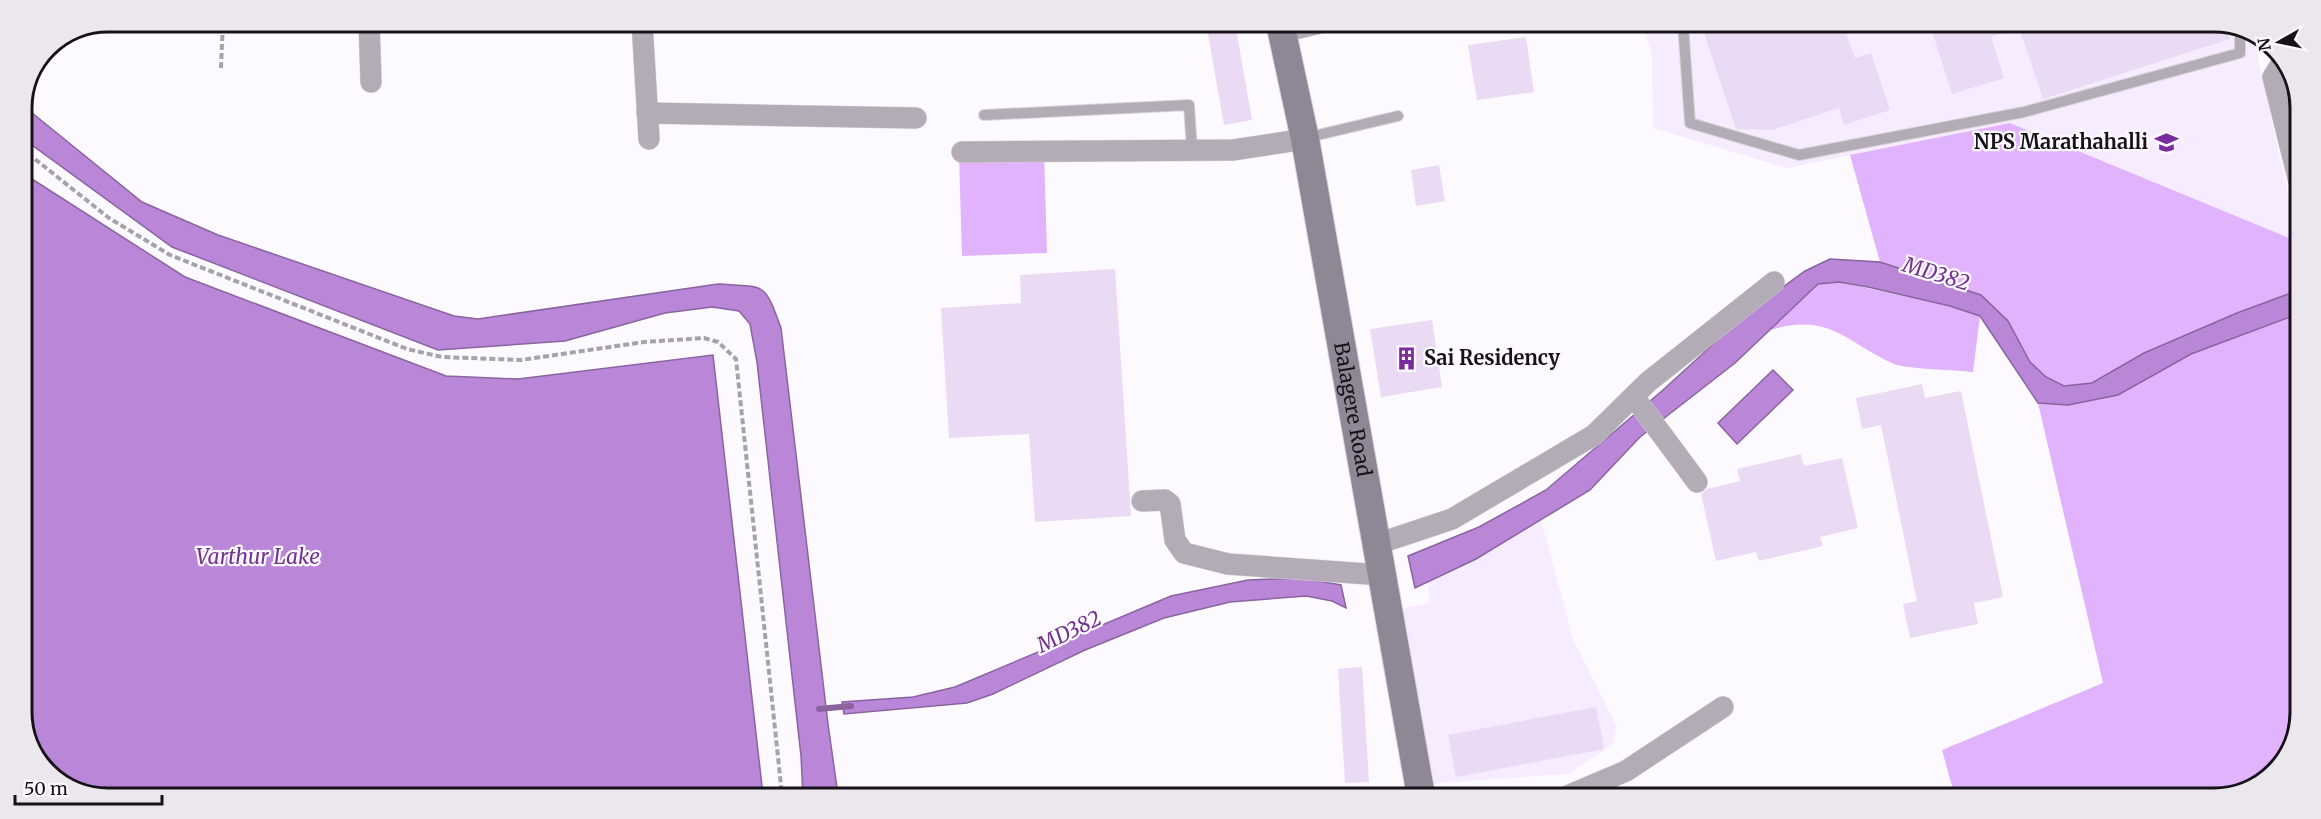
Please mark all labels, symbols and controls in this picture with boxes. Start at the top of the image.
north arrow [2249,12,2309,72]
text: N [2253,36,2275,52]
place label: NPS Marathahalli [1974,129,2148,154]
school or university icon: NPS Marathahalli [2153,129,2179,155]
water label: MD382 [1899,250,1973,296]
street label: Balagere Road [1329,340,1377,478]
building icon: Sai Residency [1393,345,1419,371]
place label: Sai Residency [1424,345,1560,370]
water label: Varthur Lake [196,543,320,570]
water label: MD382 [1031,604,1105,659]
scale bar [15,768,162,806]
text: 50 m [24,777,68,800]

